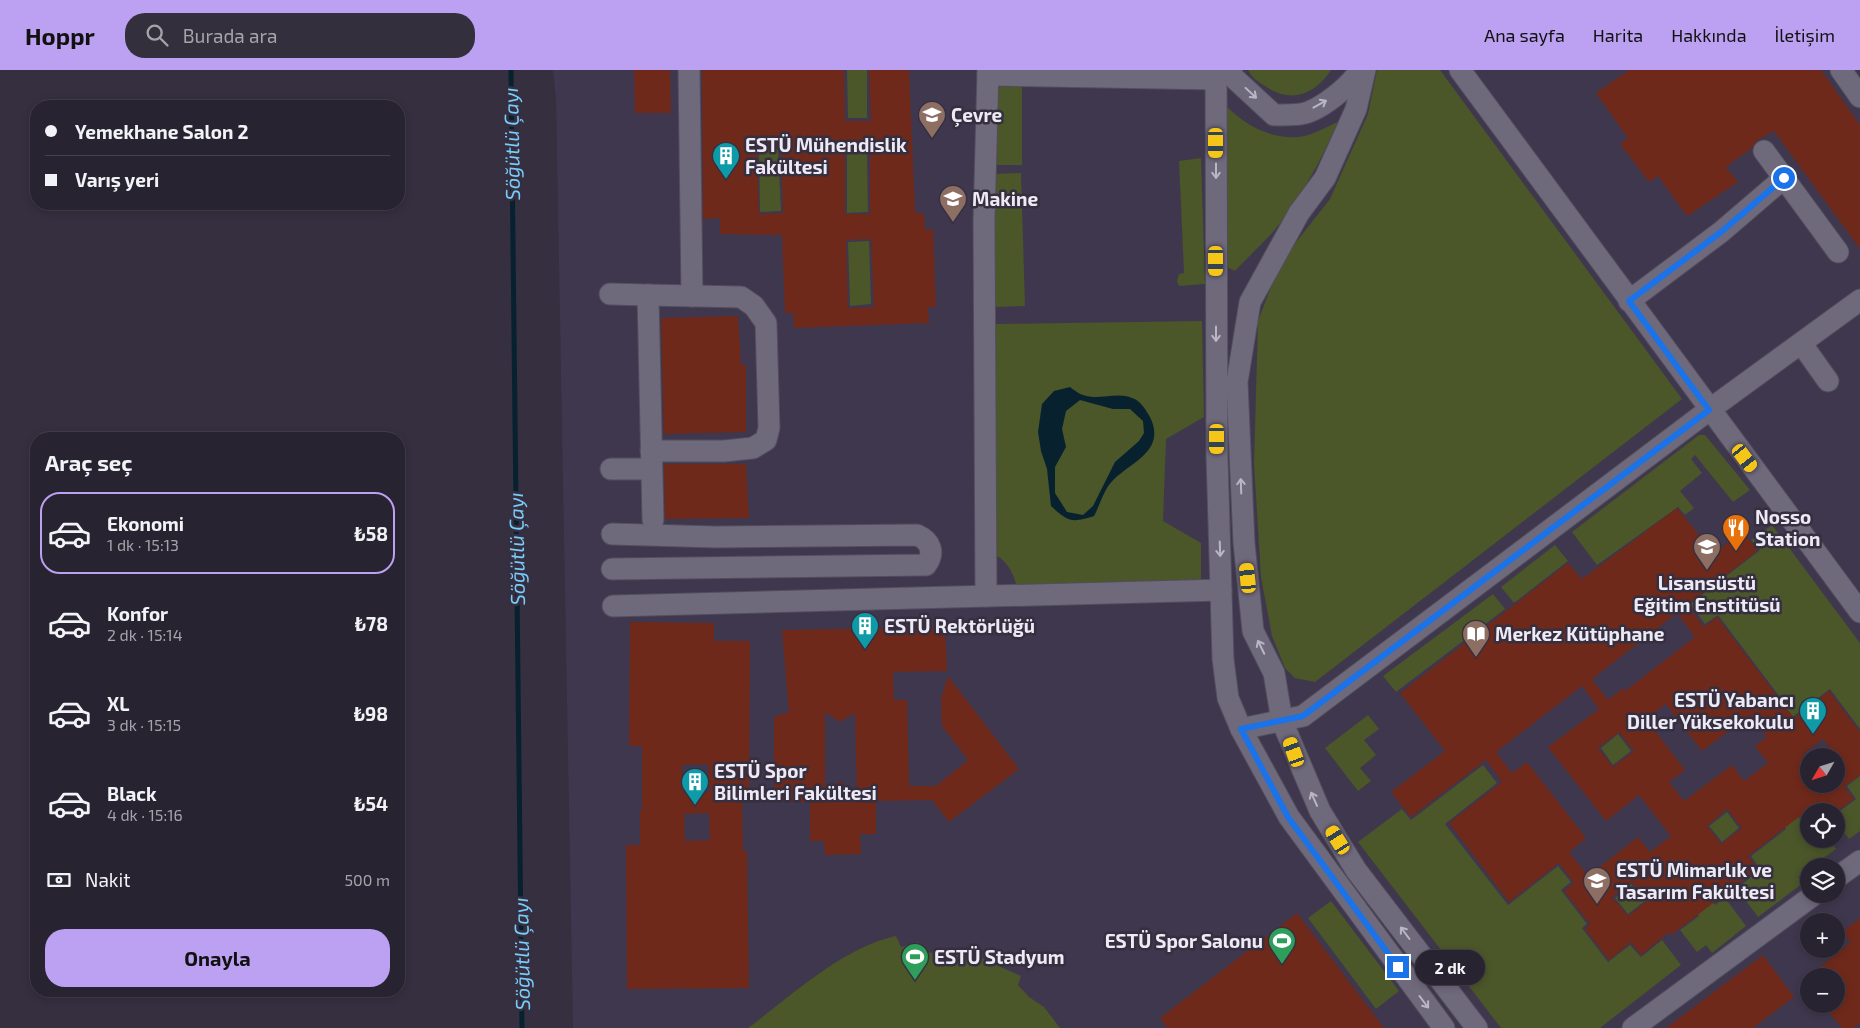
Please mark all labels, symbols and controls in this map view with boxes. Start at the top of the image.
search box [125,13,475,58]
text: Hoppr [25,21,95,50]
icon: search [143,21,171,49]
text: Burada ara [183,24,278,47]
text: Ana sayfa [1484,24,1565,46]
text: Harita [1593,24,1643,46]
text: Hakkında [1671,24,1747,46]
text: İletişim [1775,24,1835,46]
water label: Söğütlü Çayı [498,87,525,201]
one-way arrow [1244,87,1257,99]
one-way arrow [1312,99,1327,108]
school or university icon: Çevre [917,100,947,139]
place label: Çevre [951,103,1002,127]
text: Yemekhane Salon 2 [75,120,248,143]
car [1208,128,1223,158]
place label: ESTÜ Mühendislik Fakültesi [745,133,907,178]
building icon: ESTÜ Mühendislik Fakültesi [711,141,741,180]
one-way arrow [1211,162,1221,179]
route start [1773,167,1795,189]
text: Varış yeri [75,168,159,191]
school or university icon: Makine [938,184,968,223]
place label: Makine [972,187,1039,210]
car [1208,246,1223,276]
one-way arrow [1211,325,1221,341]
car [1209,424,1224,454]
car [1729,442,1760,474]
text: Araç seç [45,449,132,475]
one-way arrow [1237,479,1246,495]
water label: Söğütlü Çayı [503,492,530,606]
place label: Nosso Station [1755,505,1820,550]
icon: car [47,511,92,556]
text: Ekonomi [107,512,184,535]
restaurant icon: Nosso Station [1721,513,1751,552]
text: ₺58 [354,522,388,545]
school or university icon: Lisansüstü Eğitim Enstitüsü [1692,532,1722,571]
text: 1 dk · 15:13 [107,535,179,554]
one-way arrow [1215,540,1224,556]
car [1238,562,1257,594]
place label: Lisansüstü Eğitim Enstitüsü [1633,571,1781,616]
icon: car [47,601,92,646]
text: Konfor [107,602,168,625]
building icon: ESTÜ Rektörlüğü [850,611,880,650]
text: ₺78 [355,612,388,635]
place label: ESTÜ Rektörlüğü [884,614,1035,637]
library icon: Merkez Kütüphane [1461,619,1491,658]
place label: Merkez Kütüphane [1495,622,1665,645]
text: 2 dk · 15:14 [107,625,183,644]
one-way arrow [1255,640,1265,655]
place label: ESTÜ Yabancı Diller Yüksekokulu [1627,688,1794,733]
icon: car [47,691,92,736]
text: XL [107,692,129,715]
building icon: ESTÜ Yabancı Diller Yüksekokulu [1798,696,1828,735]
text: ₺98 [354,702,388,725]
text: 3 dk · 15:15 [107,715,181,734]
car [1281,735,1306,769]
north arrow [1800,748,1845,792]
map controls [1800,748,1845,1013]
place label: ESTÜ Spor Bilimleri Fakültesi [714,759,877,804]
building icon: ESTÜ Spor Bilimleri Fakültesi [680,767,710,806]
icon: car [47,781,92,826]
text: Black [107,782,157,805]
text: ₺54 [354,792,388,815]
one-way arrow [1309,792,1319,807]
button: locate [1800,803,1845,848]
text: 4 dk · 15:16 [107,805,183,824]
car [1323,823,1352,857]
place label: ESTÜ Mimarlık ve Tasarım Fakültesi [1616,858,1775,903]
button: layers [1800,858,1845,903]
icon: cash [45,866,73,894]
school or university icon: ESTÜ Mimarlık ve Tasarım Fakültesi [1582,866,1612,905]
text: Nakit [85,868,130,891]
text: 500 m [345,870,390,889]
water label: Söğütlü Çayı [508,897,535,1011]
button: + [1800,913,1845,958]
sports icon: ESTÜ Spor Salonu [1267,926,1297,965]
one-way arrow [1400,926,1410,940]
button: Onayla [45,929,390,987]
place label: ESTÜ Spor Salonu [1105,929,1263,952]
sports icon: ESTÜ Stadyum [900,942,930,981]
place label: ESTÜ Stadyum [934,945,1065,969]
callout: 2 dk [1416,950,1486,984]
route end [1387,956,1409,978]
text: 2 dk [1434,958,1466,977]
button: − [1800,968,1845,1013]
one-way arrow [1419,995,1429,1009]

